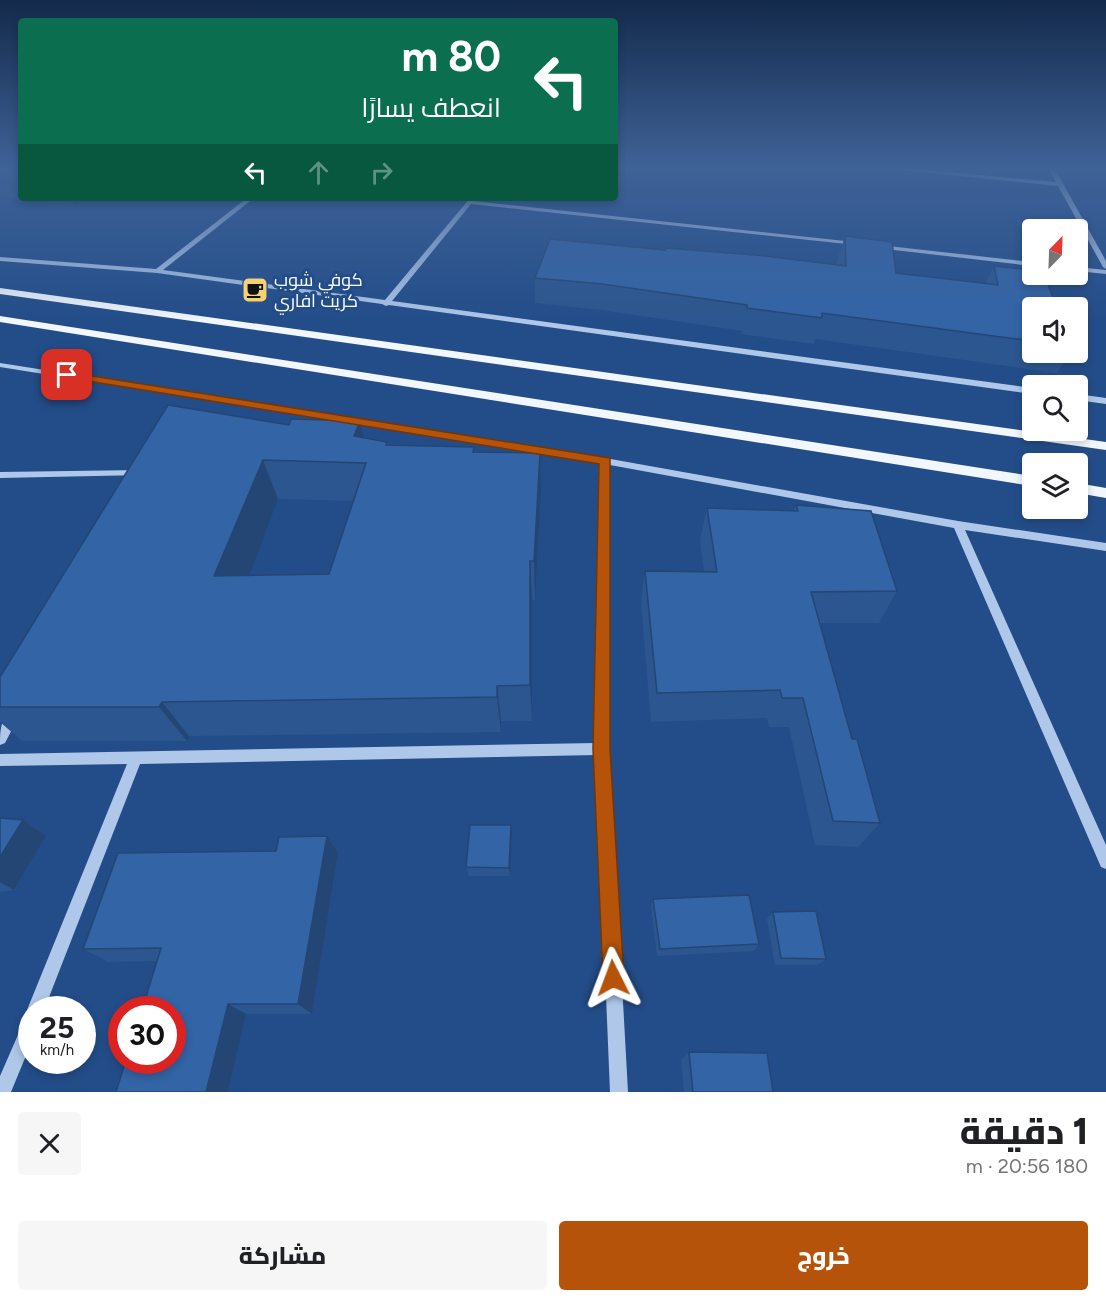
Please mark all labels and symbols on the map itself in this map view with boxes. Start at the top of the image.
north arrow [1022,219,1088,285]
place label: كوفي شوب كريت افاري [274,269,363,315]
cafe icon: كوفي شوب كريت افاري [240,275,270,305]
pin [41,349,92,400]
position arrow [581,946,645,1010]
speed limit sign: 30 [108,996,186,1074]

